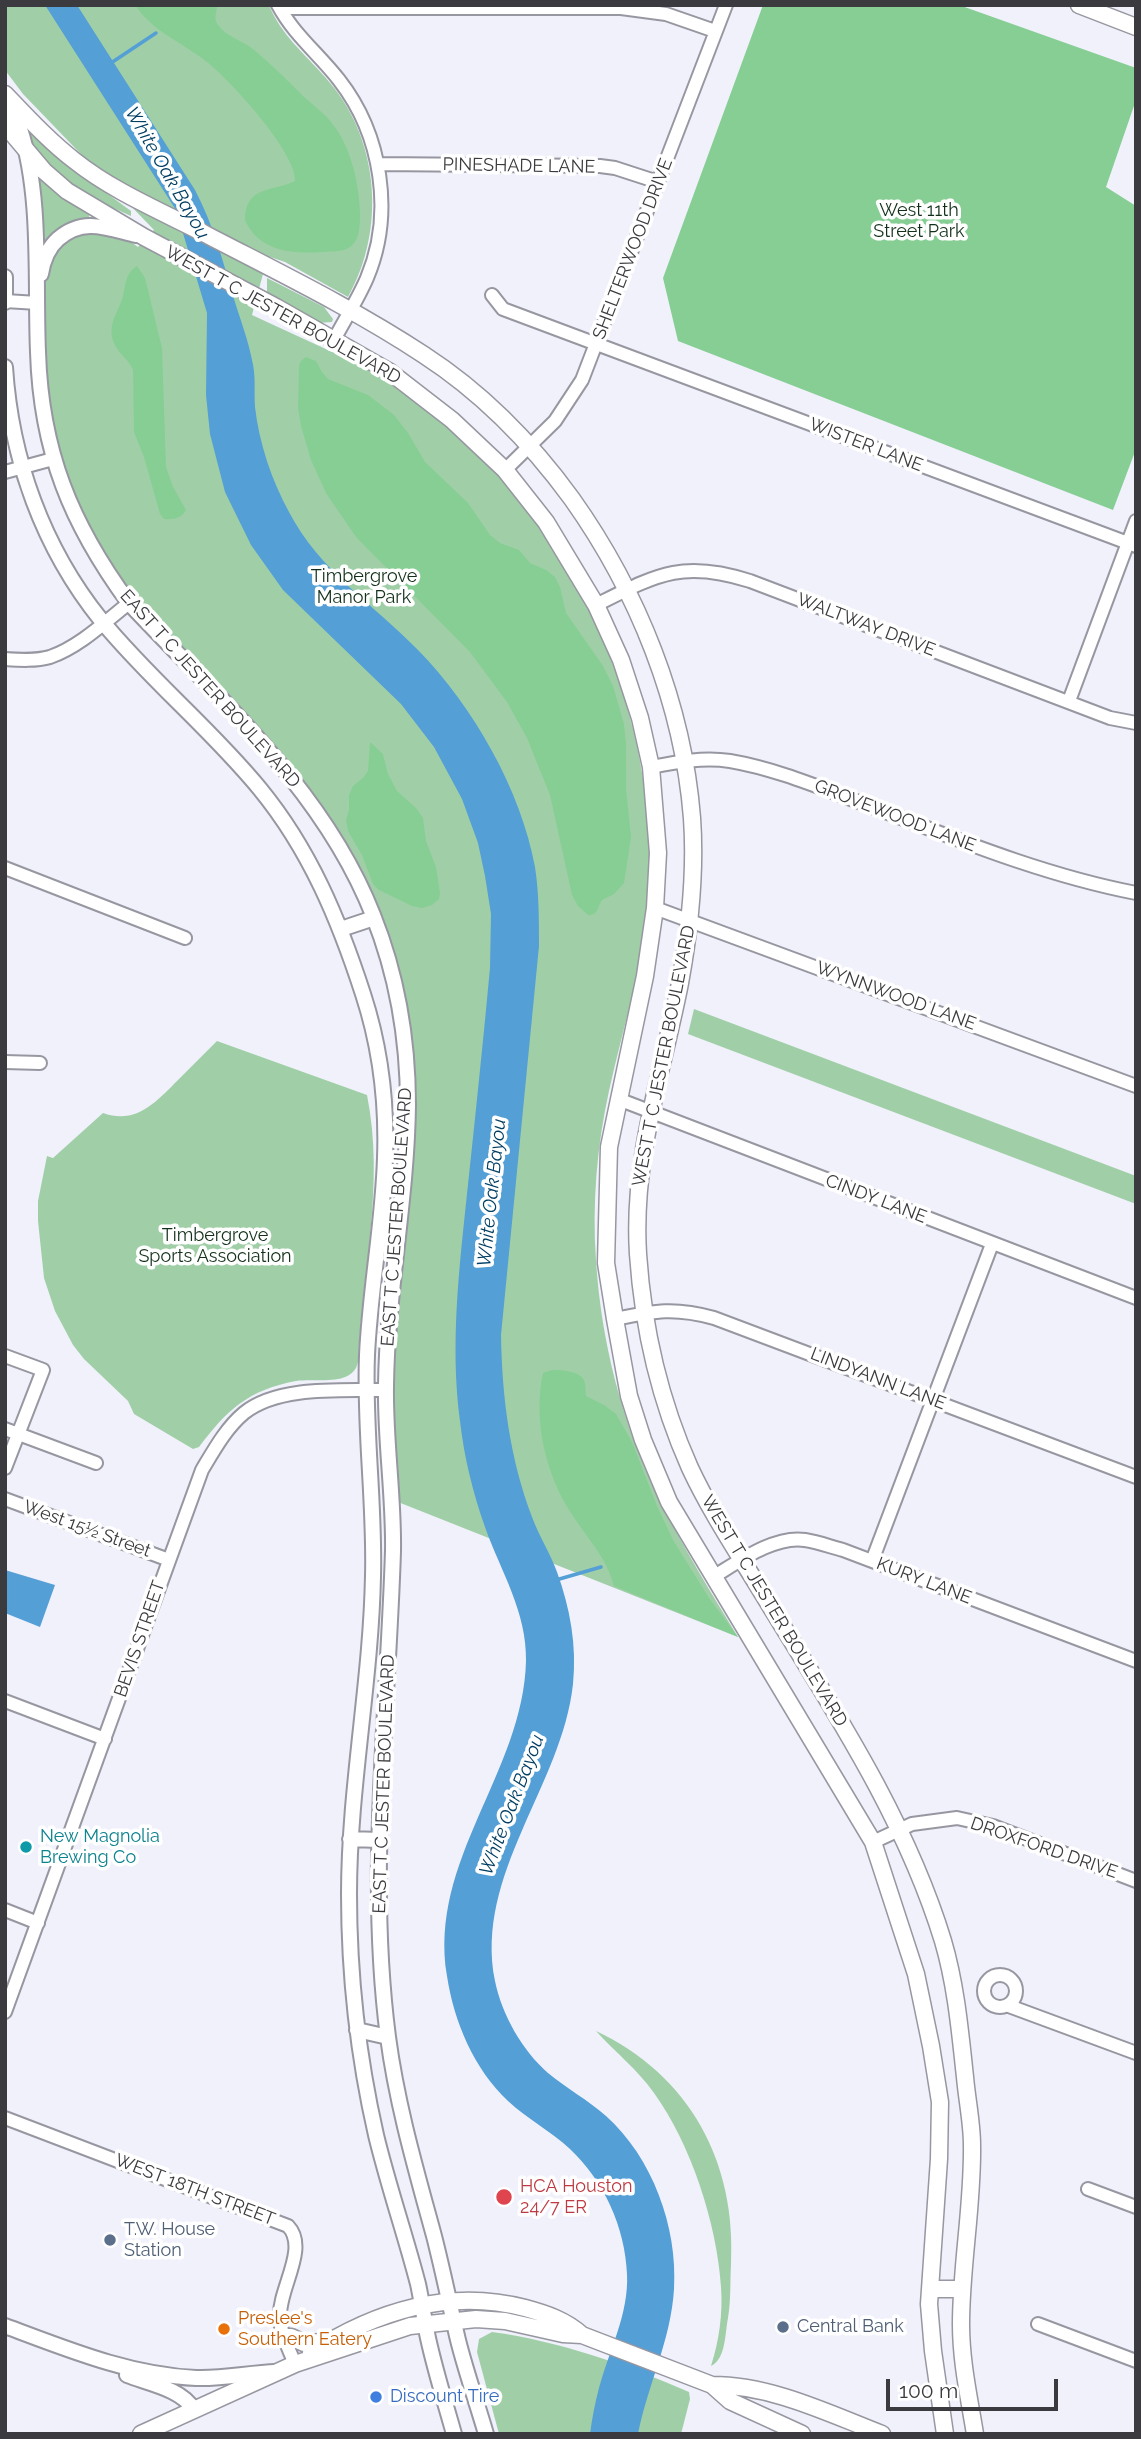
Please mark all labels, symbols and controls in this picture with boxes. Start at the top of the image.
water label: White Oak Bayou [120,103,214,243]
street label: PINESHADE LANE [442,154,596,178]
street label: SHELTERWOOD DRIVE [588,155,678,343]
park label: West 11th Street Park [873,200,965,242]
street label: WEST T C JESTER BOULEVARD [161,241,405,389]
street label: WISTER LANE [806,413,926,477]
park label: Timbergrove Manor Park [311,566,417,608]
street label: EAST T C JESTER BOULEVARD [115,585,305,793]
street label: WALTWAY DRIVE [794,589,938,661]
street label: GROVEWOOD LANE [811,775,979,857]
street label: WEST T C JESTER BOULEVARD [628,923,700,1189]
street label: WYNNWOOD LANE [813,957,979,1035]
street label: EAST T C JESTER BOULEVARD [377,1087,417,1347]
water label: White Oak Bayou [473,1118,511,1268]
street label: CINDY LANE [822,1170,930,1228]
park label: Timbergrove Sports Association [138,1225,292,1268]
street label: LINDYANN LANE [807,1343,949,1415]
street label: WEST T C JESTER BOULEVARD [696,1491,852,1731]
street label: West 15½ Street [20,1496,154,1562]
street label: KURY LANE [873,1553,975,1609]
street label: BEVIS STREET [110,1578,170,1700]
street label: EAST T C JESTER BOULEVARD [369,1654,399,1914]
water label: White Oak Bayou [475,1731,549,1879]
street label: DROXFORD DRIVE [968,1813,1120,1883]
place label: New Magnolia Brewing Co [40,1826,160,1868]
marker: New Magnolia Brewing Co [18,1839,34,1855]
street label: WEST 18TH STREET [112,2149,278,2231]
place label: HCA Houston 24/7 ER [520,2176,633,2218]
marker: HCA Houston 24/7 ER [494,2187,514,2207]
place label: T.W. House Station [124,2219,215,2262]
marker: T.W. House Station [102,2232,118,2248]
place label: Preslee's Southern Eatery [238,2308,372,2350]
place label: Central Bank [797,2316,904,2338]
marker: Central Bank [775,2319,791,2335]
marker: Preslee's Southern Eatery [216,2321,232,2337]
scale bar [889,2366,1060,2410]
text: 100 m [899,2378,958,2403]
place label: Discount Tire [390,2386,499,2408]
marker: Discount Tire [368,2389,384,2405]

